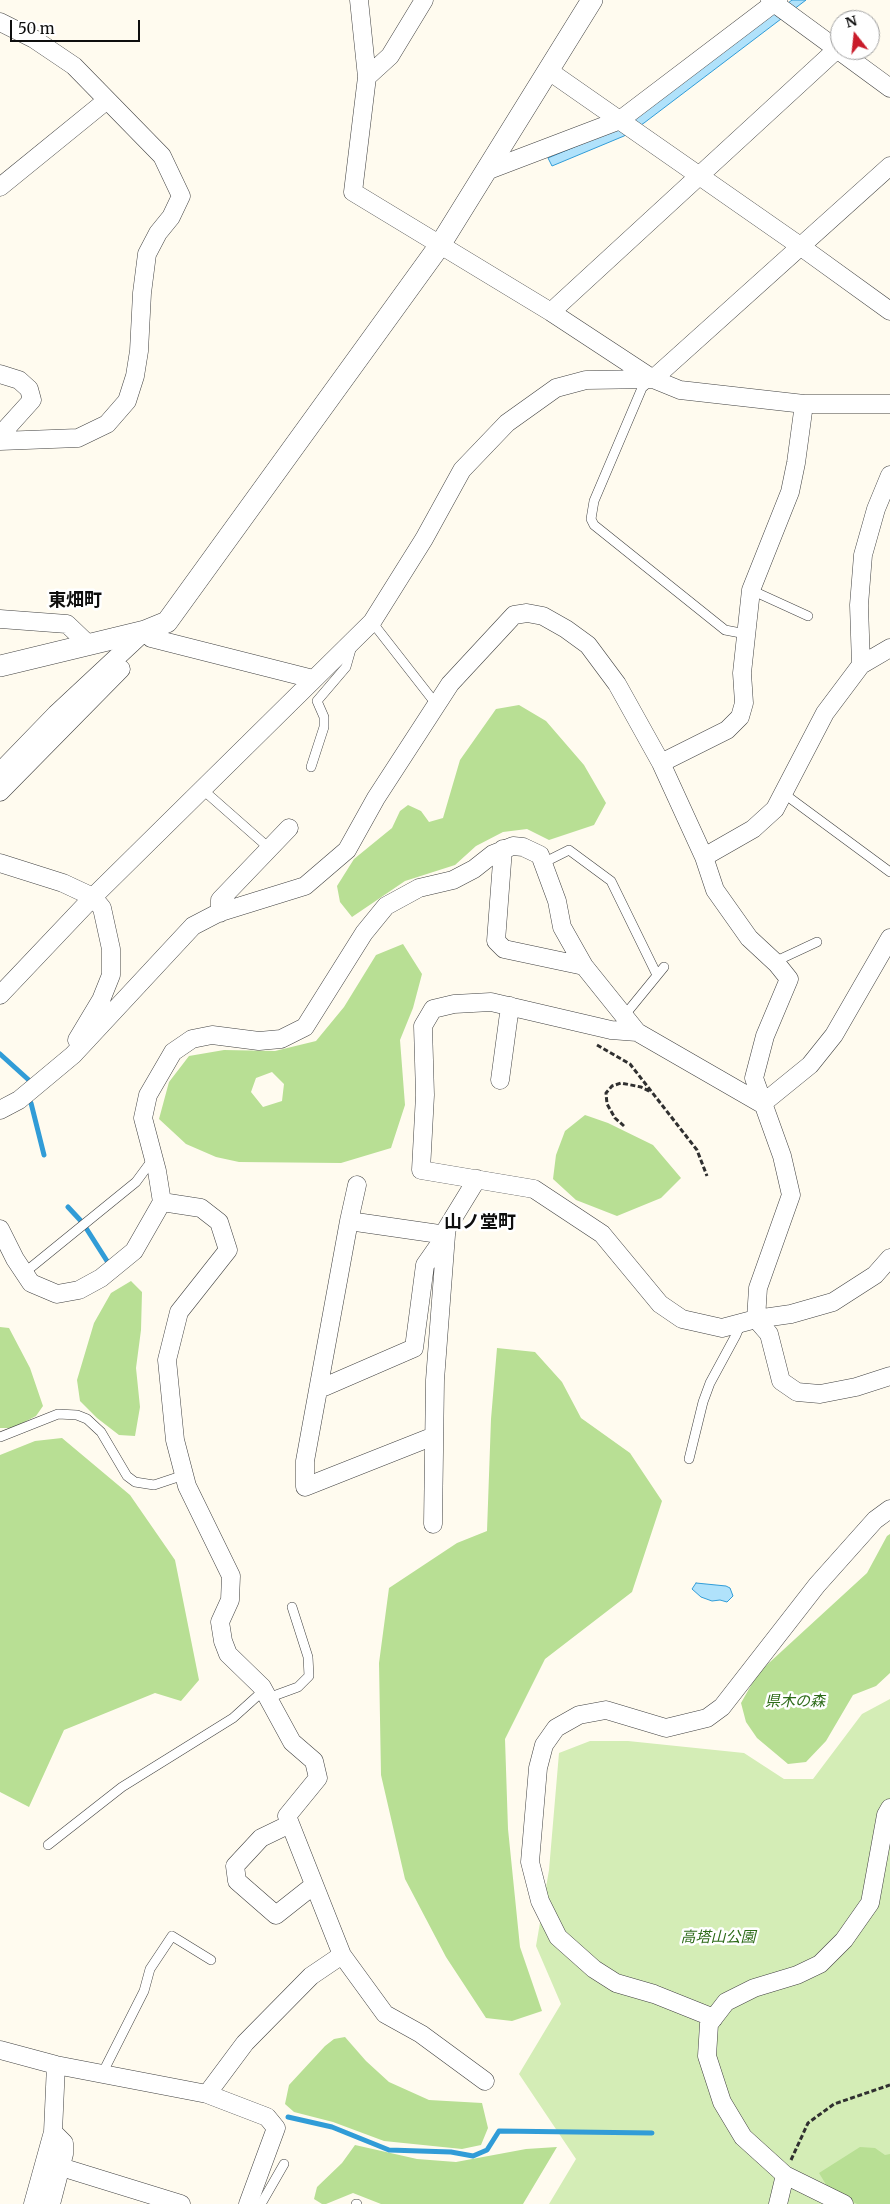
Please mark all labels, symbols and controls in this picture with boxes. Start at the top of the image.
scale bar [12,10,142,42]
north arrow [830,10,880,60]
text: N [843,11,859,32]
text: 50 m [18,19,55,38]
district label: 東畑町 [48,590,102,612]
district label: 山ノ堂町 [444,1212,516,1234]
park label: 県木の森 [765,1693,825,1711]
park label: 高塔山公園 [681,1929,755,1947]

